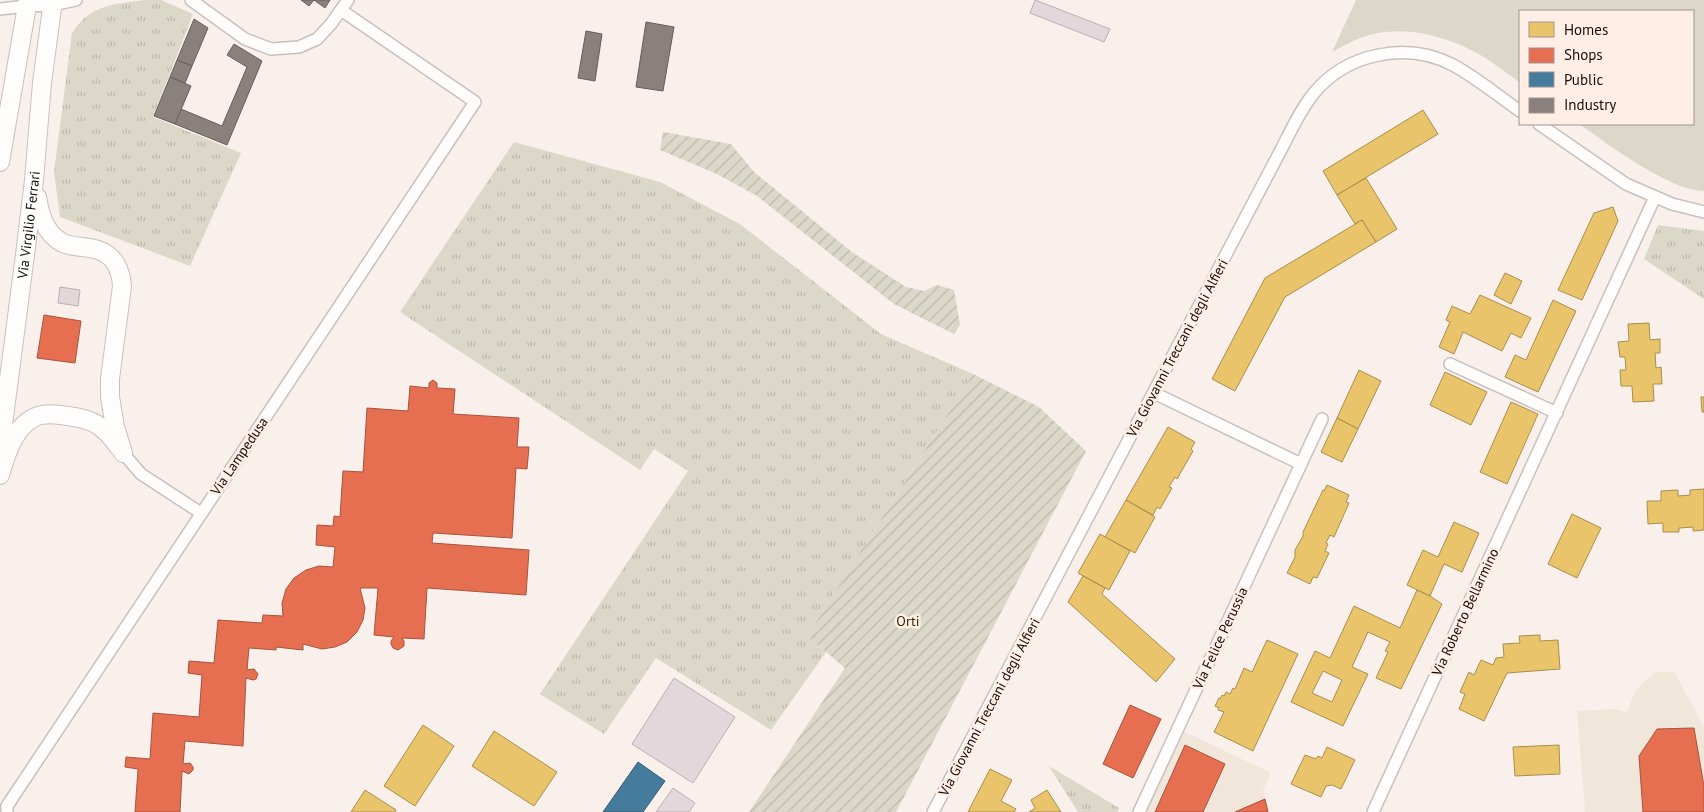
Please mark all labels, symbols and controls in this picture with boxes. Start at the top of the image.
legend [1519,10,1694,125]
text: Homes [1564,20,1608,39]
text: Shops [1564,45,1603,64]
text: Public [1564,70,1603,89]
text: Industry [1564,95,1616,114]
street label: Via Virgilio Ferrari [13,170,44,281]
street label: Via Giovanni Treccani degli Alfieri [1122,256,1232,441]
street label: Via Lampedusa [206,414,272,499]
street label: Via Roberto Bellarmino [1427,545,1502,680]
street label: Via Felice Perussia [1188,584,1252,693]
park label: Orti [896,612,920,630]
street label: Via Giovanni Treccani degli Alfieri [934,615,1044,800]

